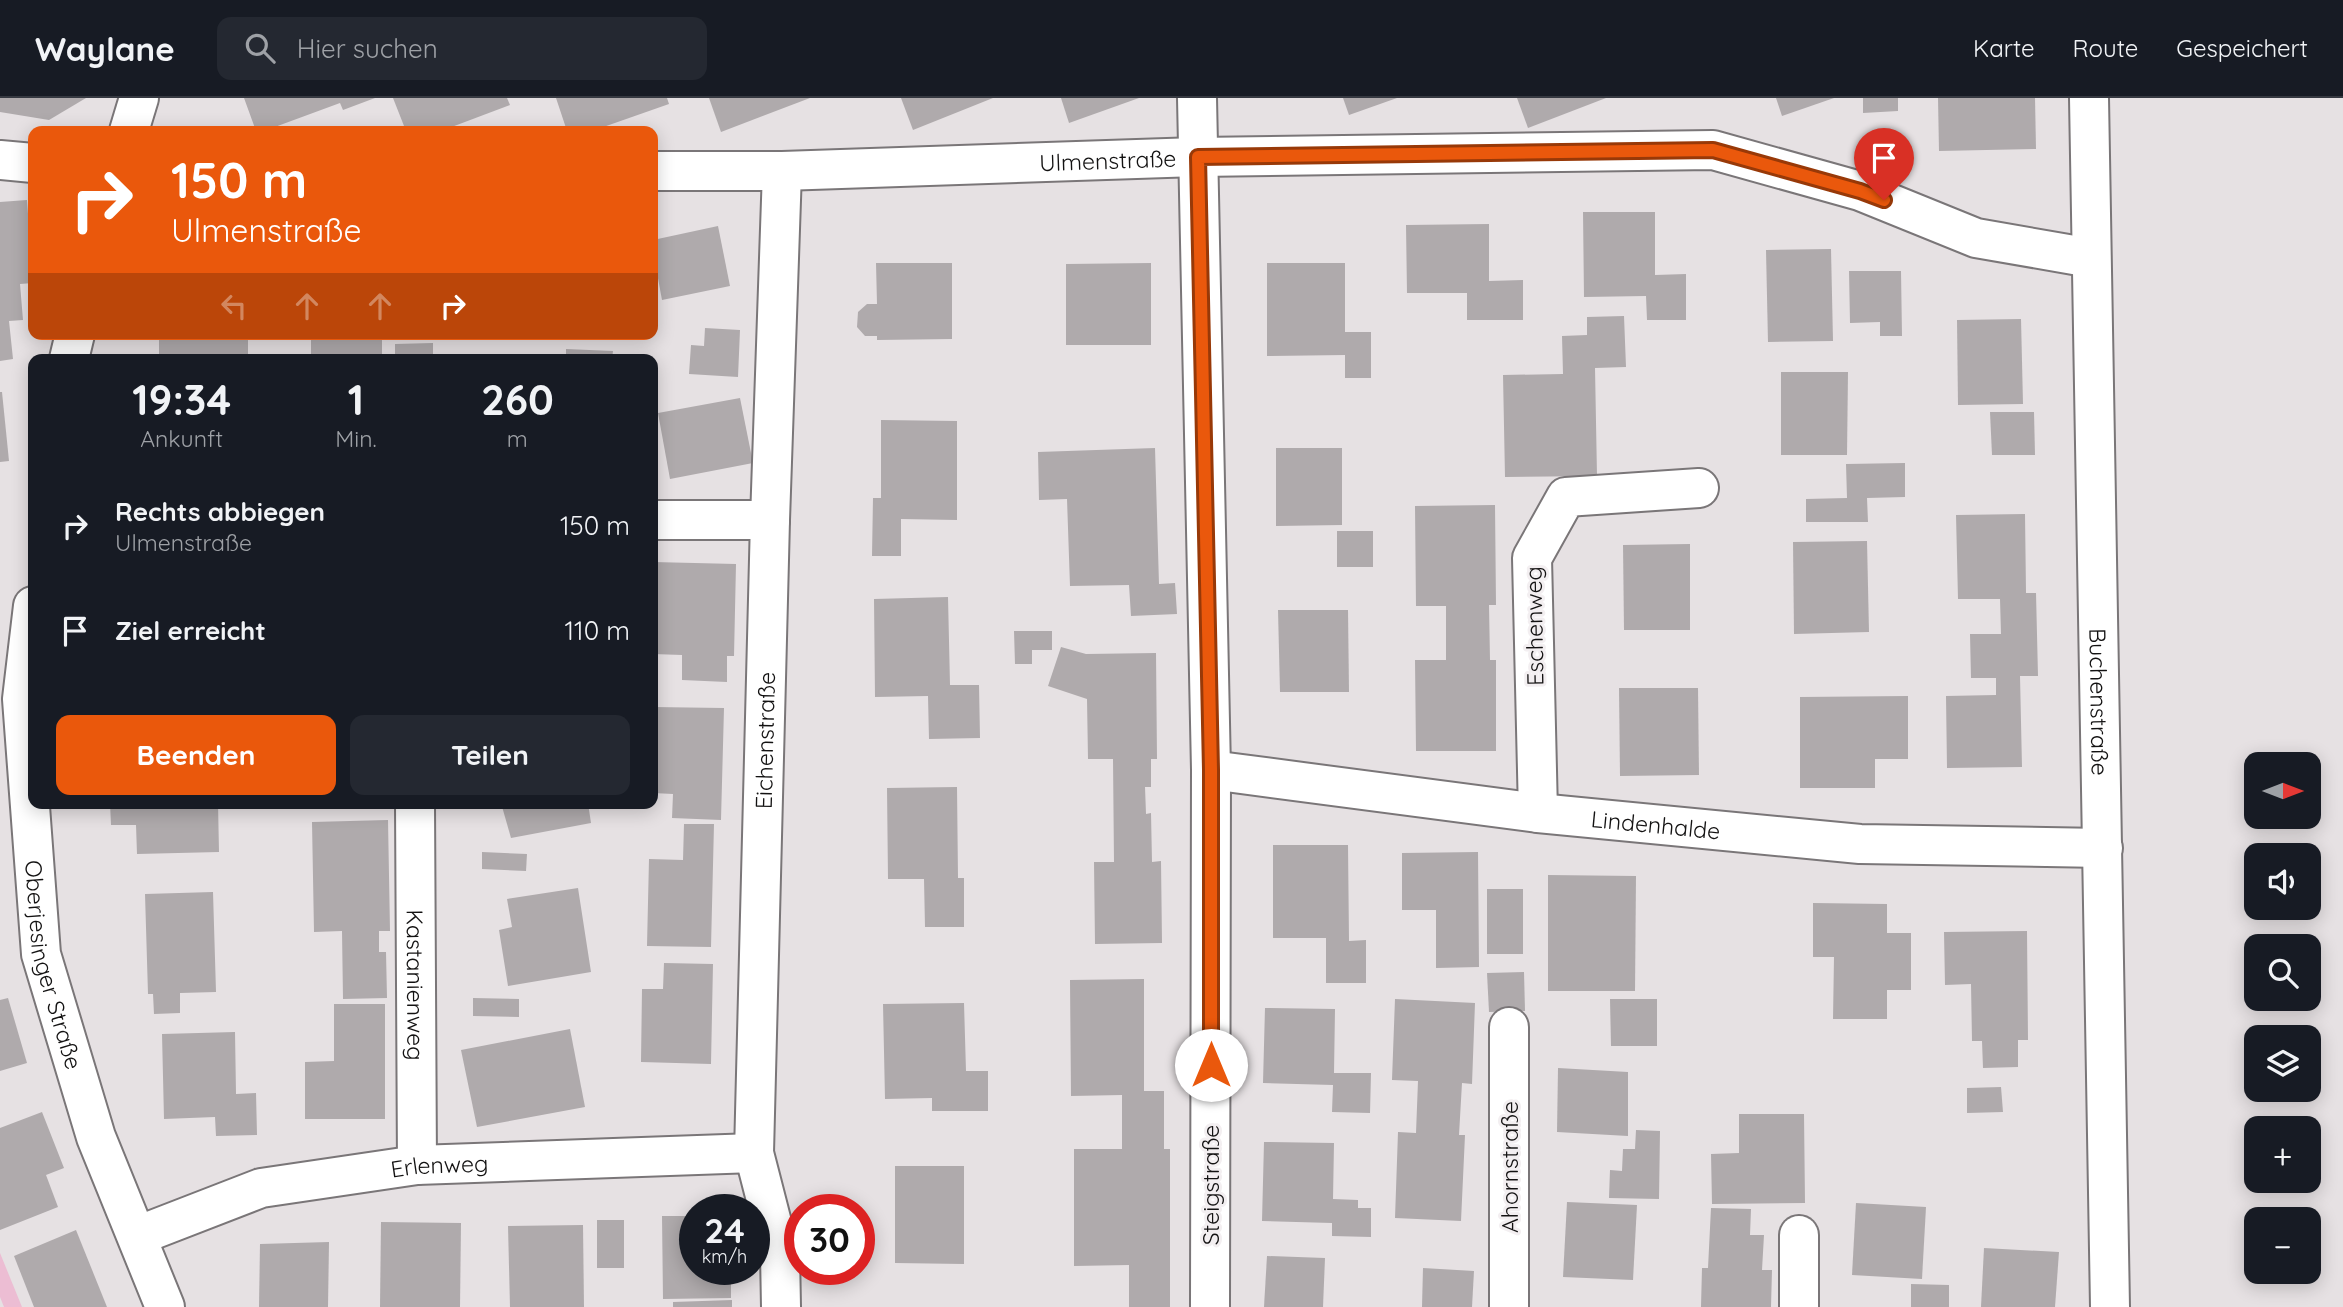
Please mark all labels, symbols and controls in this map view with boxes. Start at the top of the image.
search box [217,17,707,80]
text: Waylane [35,28,175,69]
icon: search [241,29,279,67]
text: Hier suchen [297,32,438,65]
text: Karte [1973,33,2035,63]
text: Route [2073,33,2138,63]
text: Gespeichert [2176,33,2308,63]
pin [1854,128,1914,200]
icon: arrive [1865,139,1903,177]
street label: Ulmenstraße [1039,143,1177,177]
text: 150 m [171,149,307,210]
icon: right [56,154,147,245]
text: Ulmenstraße [171,210,362,250]
icon: left [215,287,253,325]
icon: ahead [288,287,326,325]
icon: ahead [361,287,399,325]
icon: right [434,287,472,325]
text: 19:34 [132,373,231,426]
text: 1 [348,373,364,426]
text: 260 [481,373,554,426]
text: Ankunft [140,424,223,453]
text: Min. [335,424,377,453]
text: m [507,424,528,453]
text: Rechts abbiegen [115,495,325,528]
icon: right [56,507,94,545]
text: 150 m [560,509,630,542]
text: Ulmenstraße [115,528,252,557]
street label: Eschenweg [1518,566,1550,686]
icon: arrive [56,612,94,650]
text: Ziel erreicht [115,614,266,647]
text: 110 m [564,614,630,647]
street label: Buchenstraße [2084,628,2115,776]
street label: Eichenstraße [748,671,781,809]
button: Beenden [56,715,336,795]
button: Teilen [350,715,630,795]
north arrow [2244,752,2320,830]
map controls [2244,752,2321,1284]
street label: Lindenhalde [1590,804,1722,845]
button: sound [2244,843,2321,920]
street label: Oberjesinger Straße [20,859,89,1073]
street label: Kastanienweg [401,909,431,1061]
button: search [2244,934,2321,1011]
button: layers [2244,1025,2321,1102]
position arrow [1174,1028,1248,1102]
street label: Ahornstraße [1495,1101,1524,1233]
button: + [2244,1116,2321,1193]
street label: Steigstraße [1196,1125,1225,1245]
street label: Erlenweg [389,1148,489,1183]
speed limit sign: 30 [784,1194,875,1285]
button: − [2244,1207,2321,1284]
text: 24 [704,1208,745,1252]
text: km/h [702,1245,747,1268]

